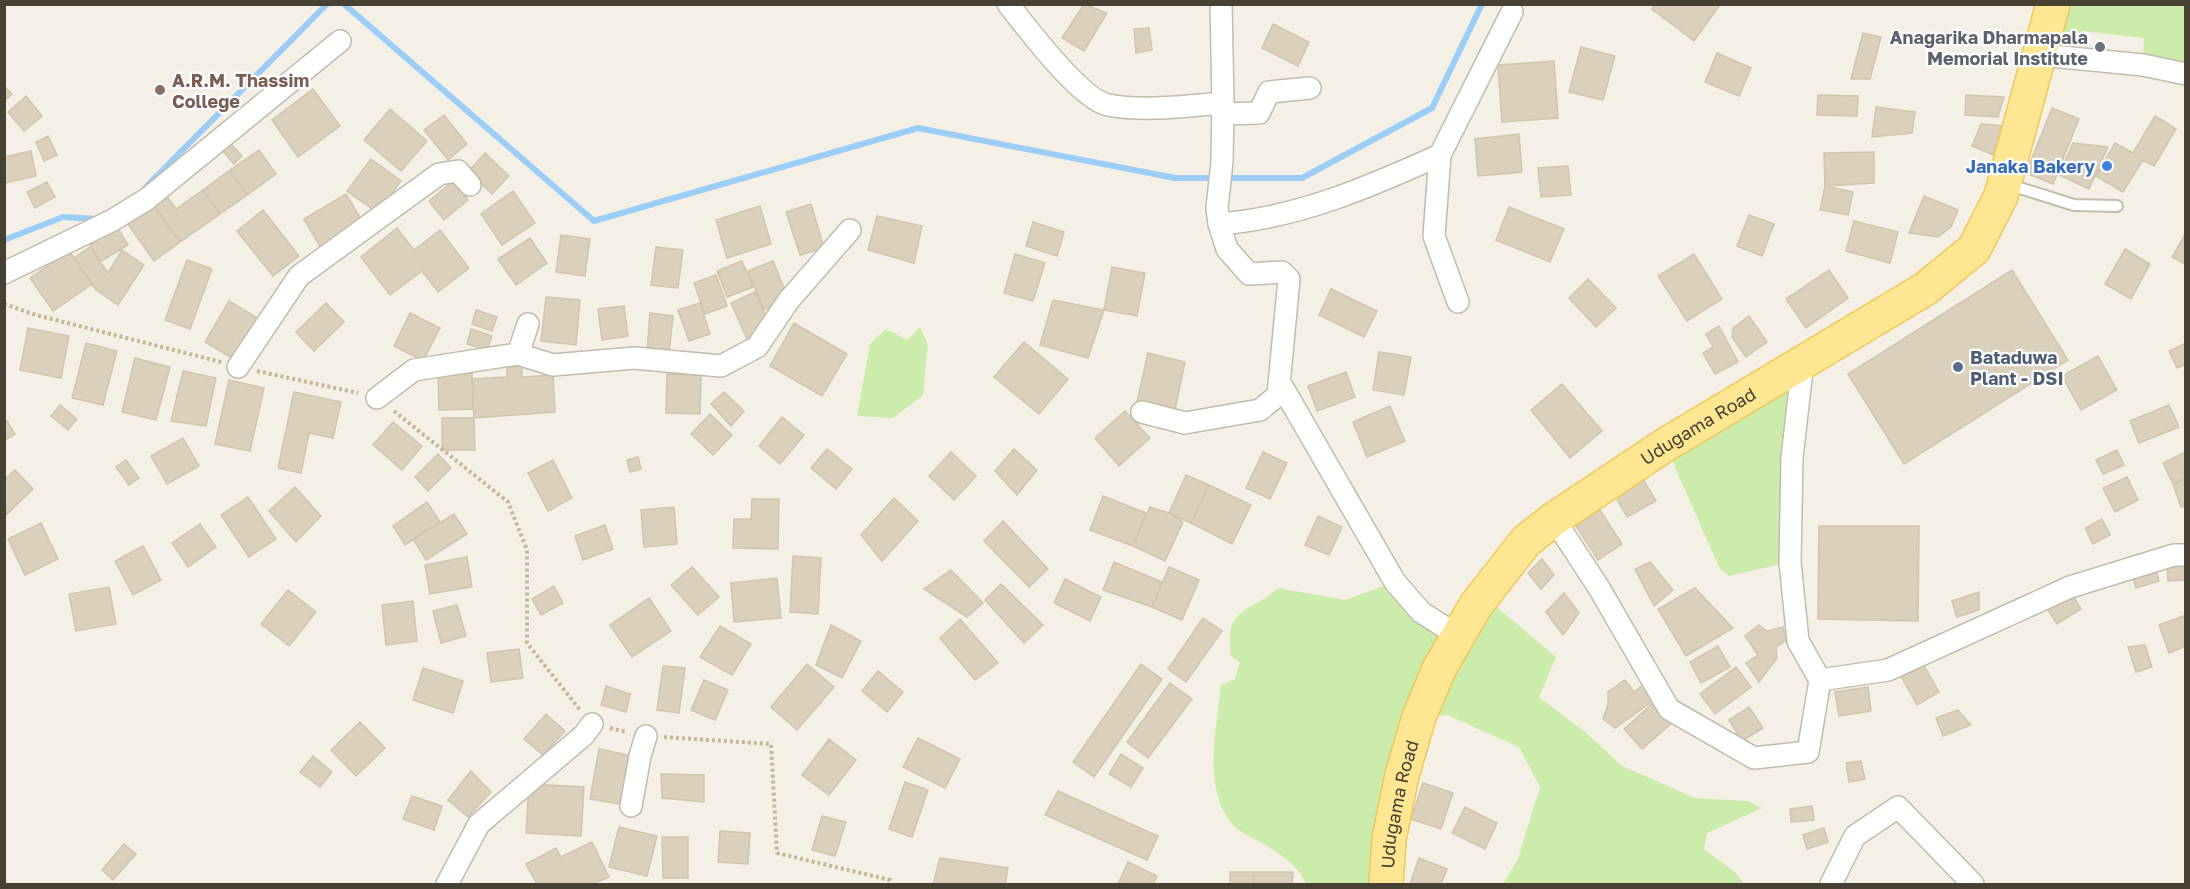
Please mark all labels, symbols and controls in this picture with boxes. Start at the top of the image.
place label: Anagarika Dharmapala Memorial Institute [1890,26,2088,69]
marker: Anagarika Dharmapala Memorial Institute [2093,40,2107,54]
place label: A.R.M. Thassim College [172,69,309,112]
marker: A.R.M. Thassim College [153,83,167,97]
place label: Janaka Bakery [1966,155,2095,177]
marker: Janaka Bakery [2100,159,2114,173]
place label: Bataduwa Plant - DSI [1970,346,2064,389]
marker: Bataduwa Plant - DSI [1951,360,1965,374]
street label: Udugama Road [1636,382,1759,469]
street label: Udugama Road [1376,737,1423,869]

